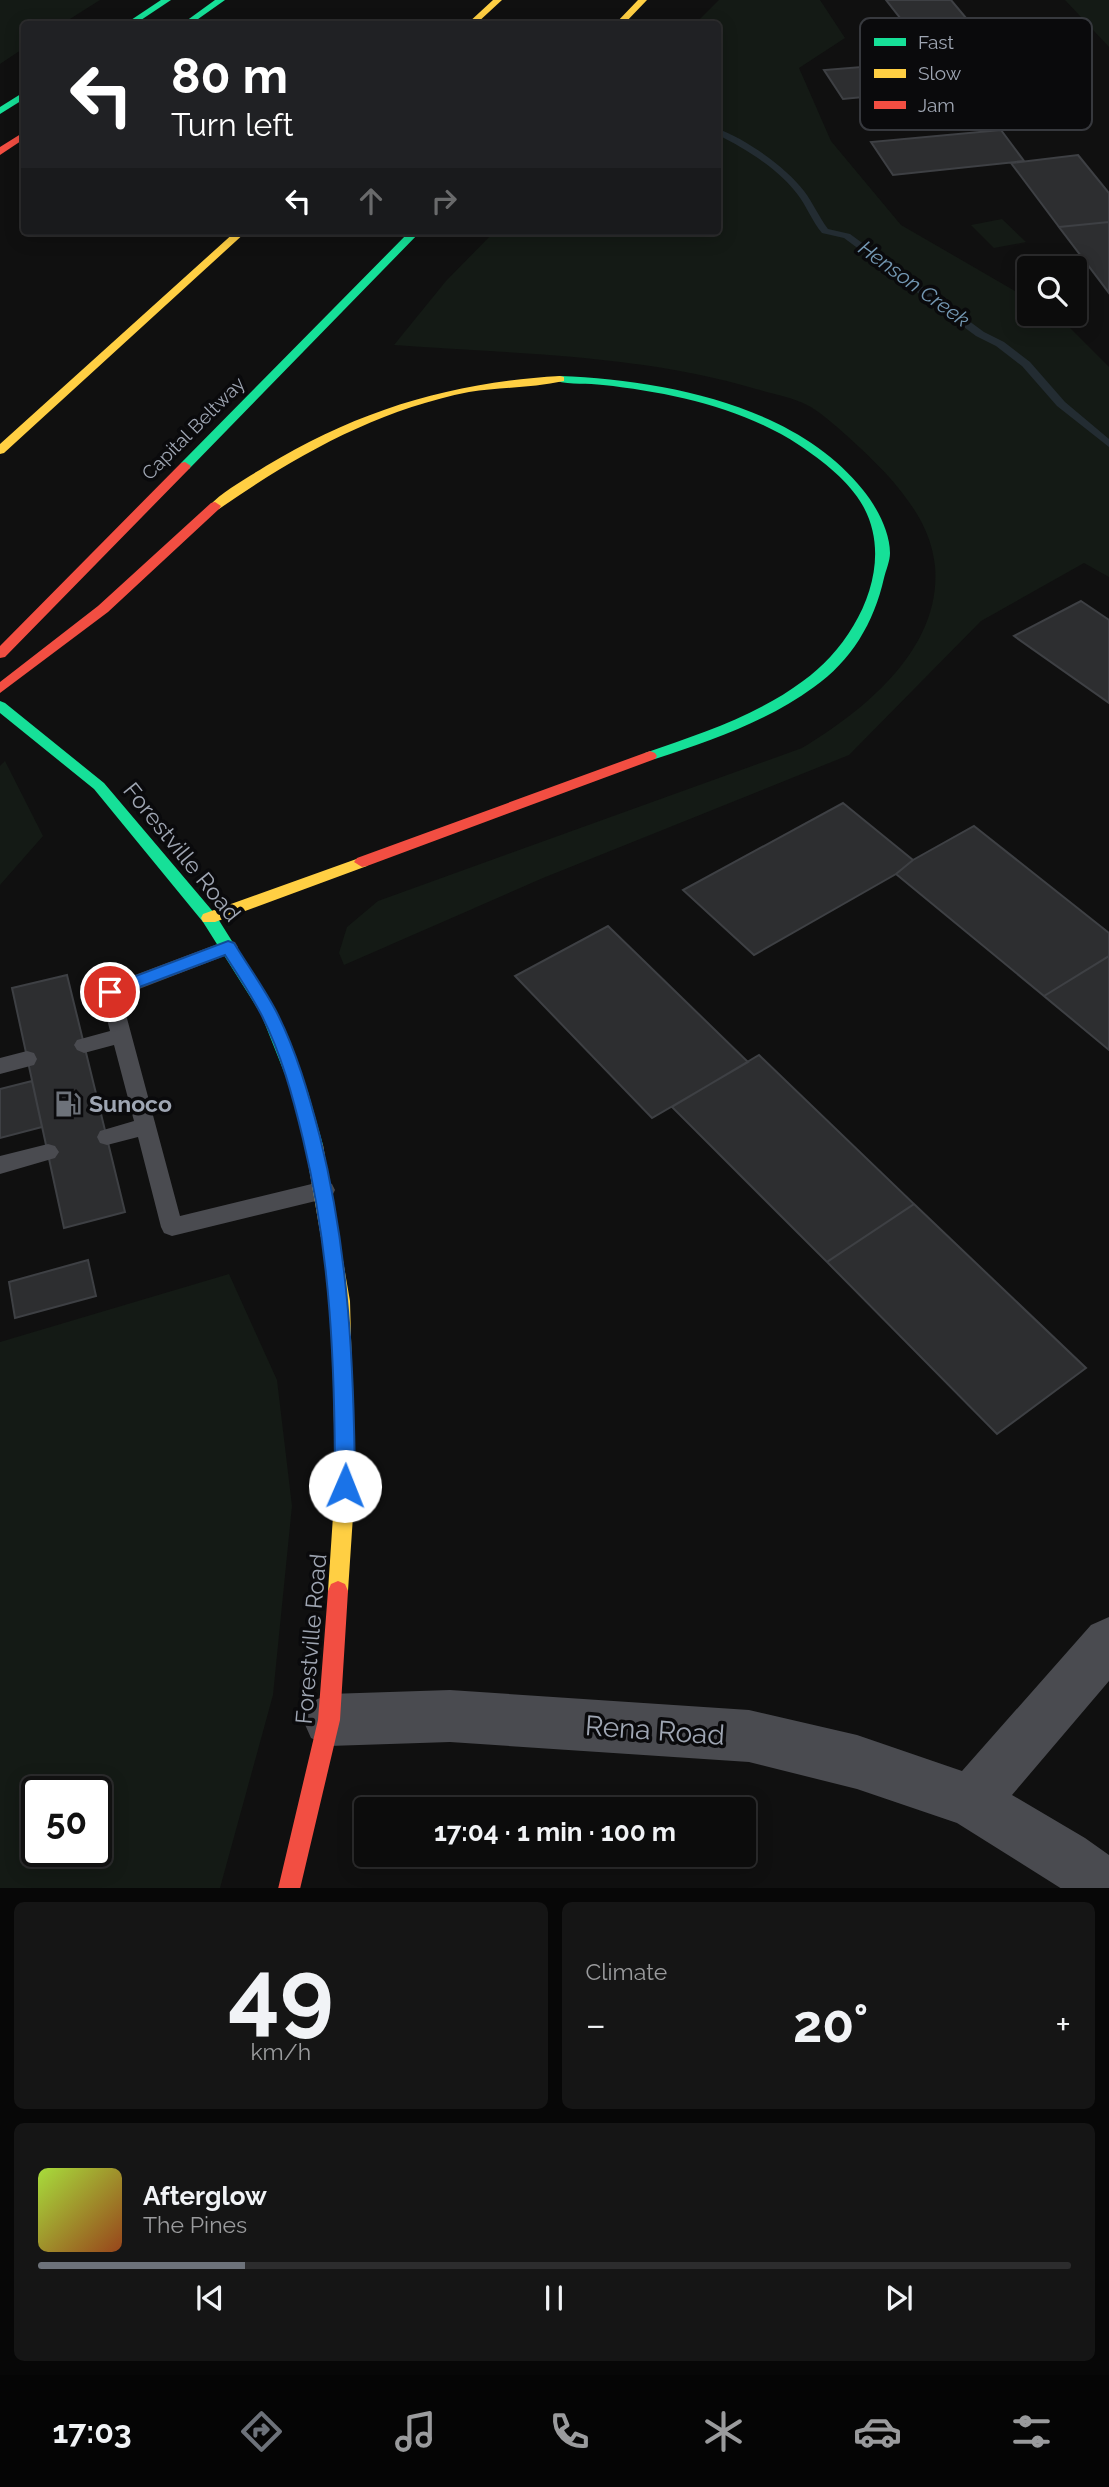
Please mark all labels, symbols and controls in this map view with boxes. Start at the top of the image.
legend [860,18,1092,130]
text: Fast [918,31,954,53]
text: 80 m [171,47,288,104]
icon: left [56,49,147,140]
text: Slow [918,62,962,84]
text: Jam [918,94,955,116]
text: Turn left [171,106,293,143]
icon: left [279,182,317,220]
icon: ahead [352,182,390,220]
icon: right [425,182,463,220]
water label: Henson Creek [854,235,975,332]
map controls [1017,256,1087,326]
button: search [1017,256,1087,326]
street label: Capital Beltway [137,372,249,484]
street label: Forestville Road [118,777,247,927]
pin [80,962,140,1022]
icon: arrive [91,973,129,1011]
fuel station icon: Sunoco [53,1089,83,1119]
place label: Sunoco [89,1090,172,1117]
position arrow [308,1449,382,1523]
street label: Forestville Road [290,1553,331,1725]
street label: Rena Road [584,1709,726,1752]
speed limit sign: 50 [21,1776,112,1867]
text: 17:04 · 1 min · 100 m [434,1817,676,1847]
text: 49 [228,1939,334,2046]
text: Climate [586,1958,667,1985]
text: 20° [793,1993,868,2054]
text: − [586,2002,606,2047]
text: + [1055,2002,1071,2047]
text: km/h [250,2038,311,2065]
text: Afterglow [143,2181,267,2211]
text: The Pines [143,2211,247,2238]
icon: previous [191,2279,229,2317]
icon: pause [535,2279,573,2317]
icon: next [880,2279,918,2317]
icon: directions [237,2407,286,2456]
icon: music [391,2407,440,2456]
icon: phone [545,2407,594,2456]
icon: climate [699,2407,748,2456]
icon: car [853,2407,902,2456]
icon: filters [1007,2407,1056,2456]
text: 17:03 [53,2413,132,2450]

